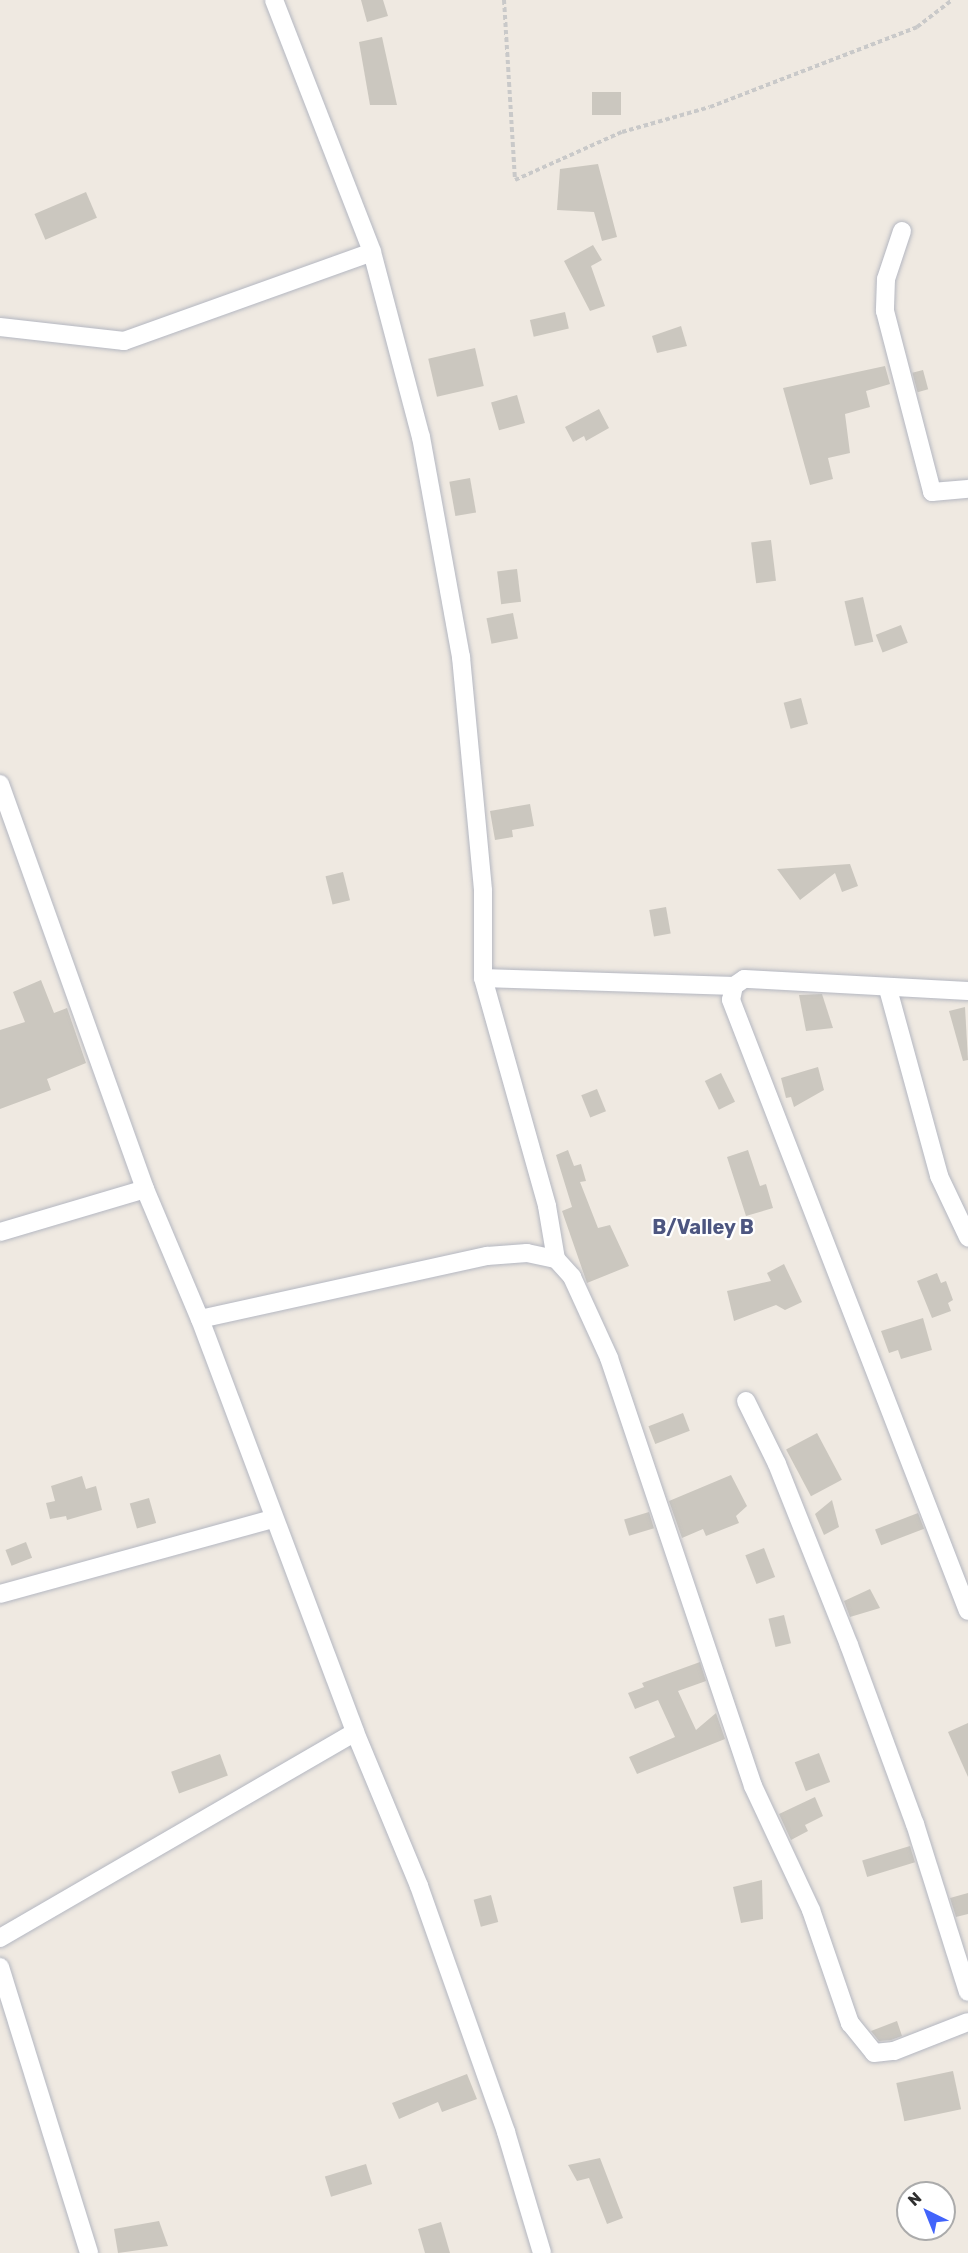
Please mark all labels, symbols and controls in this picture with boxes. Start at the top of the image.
district label: B/Valley B [652,1215,754,1239]
north arrow [896,2181,956,2241]
text: N [904,2188,925,2210]

